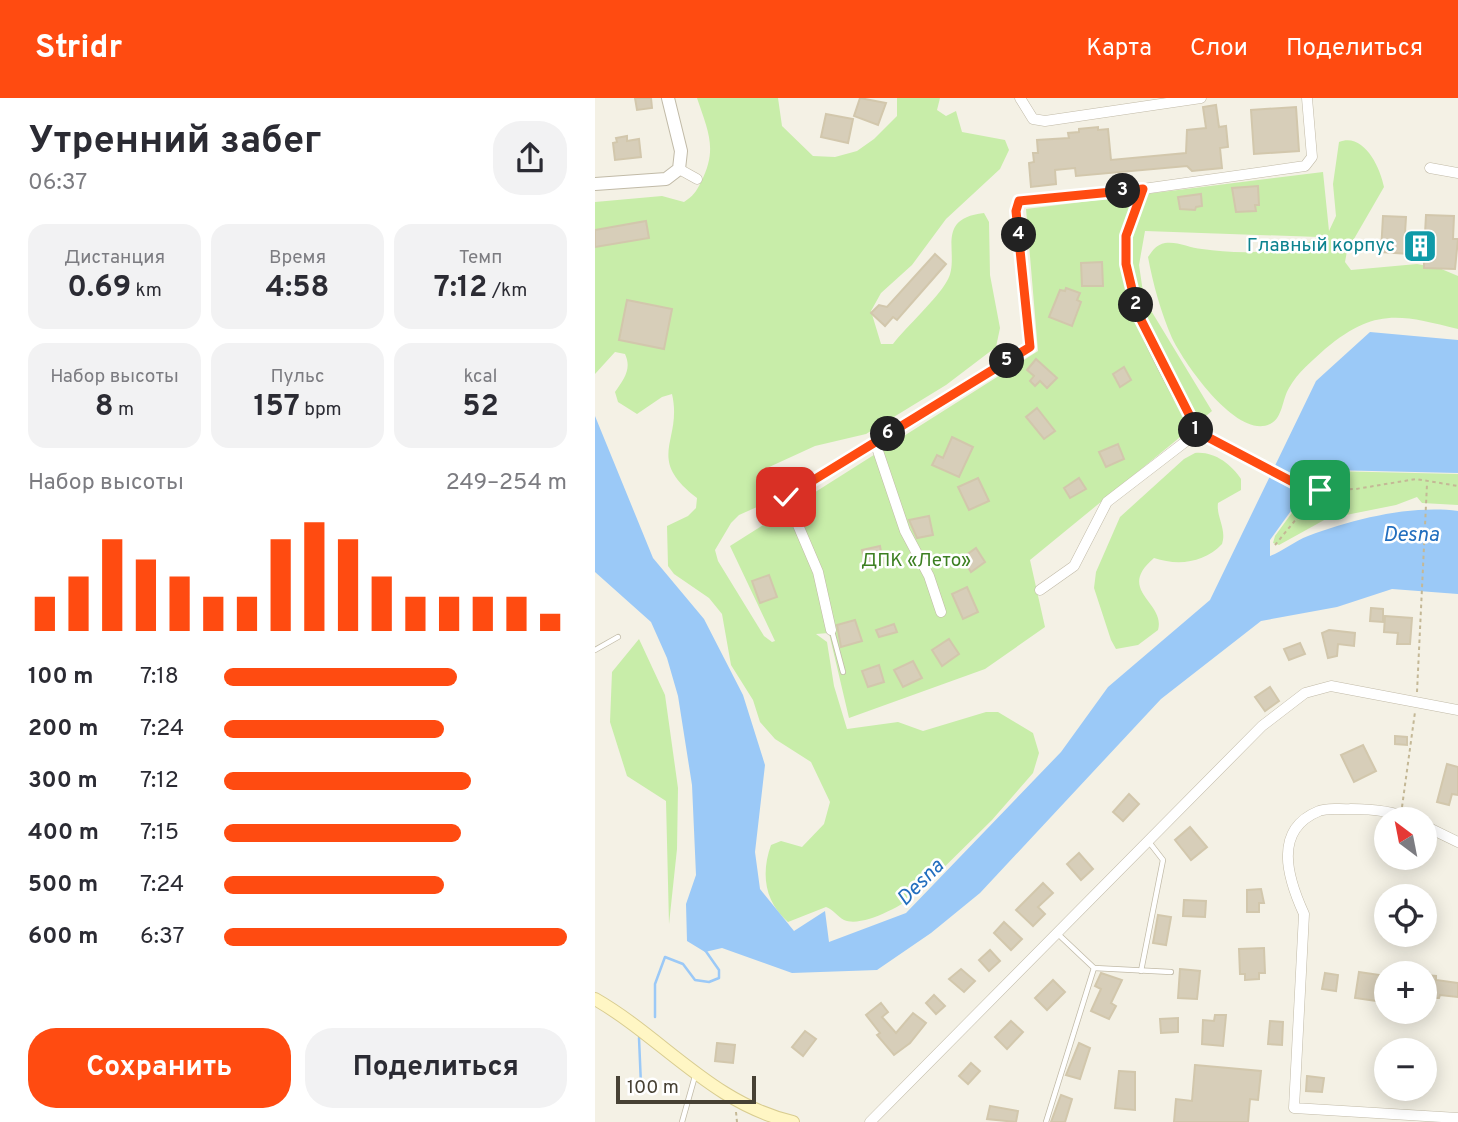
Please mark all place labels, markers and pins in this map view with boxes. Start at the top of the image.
pin: 3 [1105,174,1141,208]
pin: 4 [1001,218,1037,252]
building icon: Главный корпус [1401,227,1439,265]
place label: Главный корпус [1247,234,1395,258]
pin: 2 [1119,288,1153,322]
pin: 5 [989,344,1025,378]
pin: 1 [1179,412,1213,448]
pin: 6 [871,416,905,452]
pin [1290,460,1350,520]
pin [756,467,816,527]

